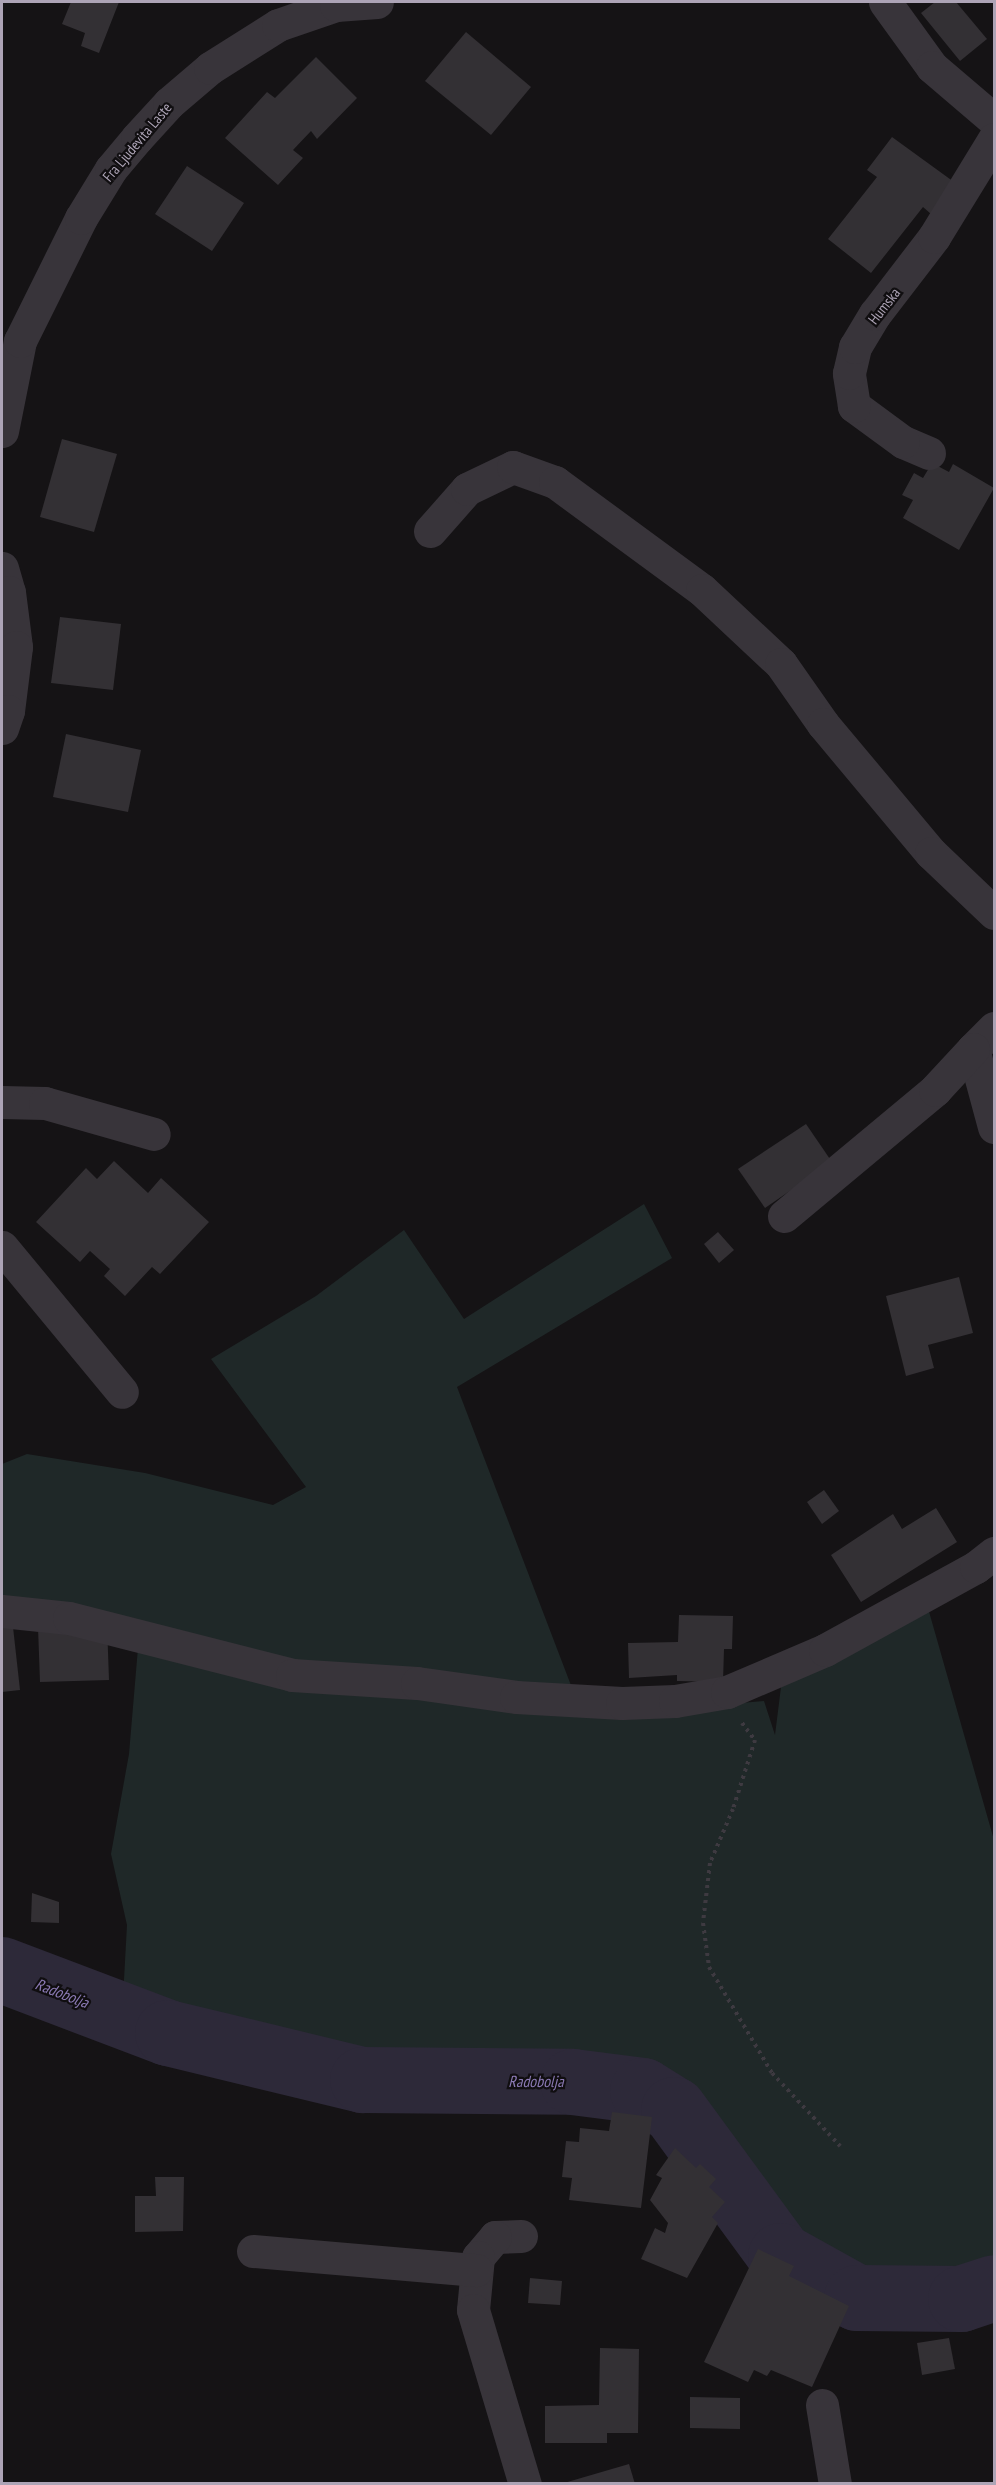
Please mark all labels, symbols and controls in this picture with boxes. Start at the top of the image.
street label: Fra Ljudevita Laste [99,99,175,185]
street label: Humska [864,284,904,328]
water label: Radobolja [33,1974,91,2012]
water label: Radobolja [508,2071,564,2091]

